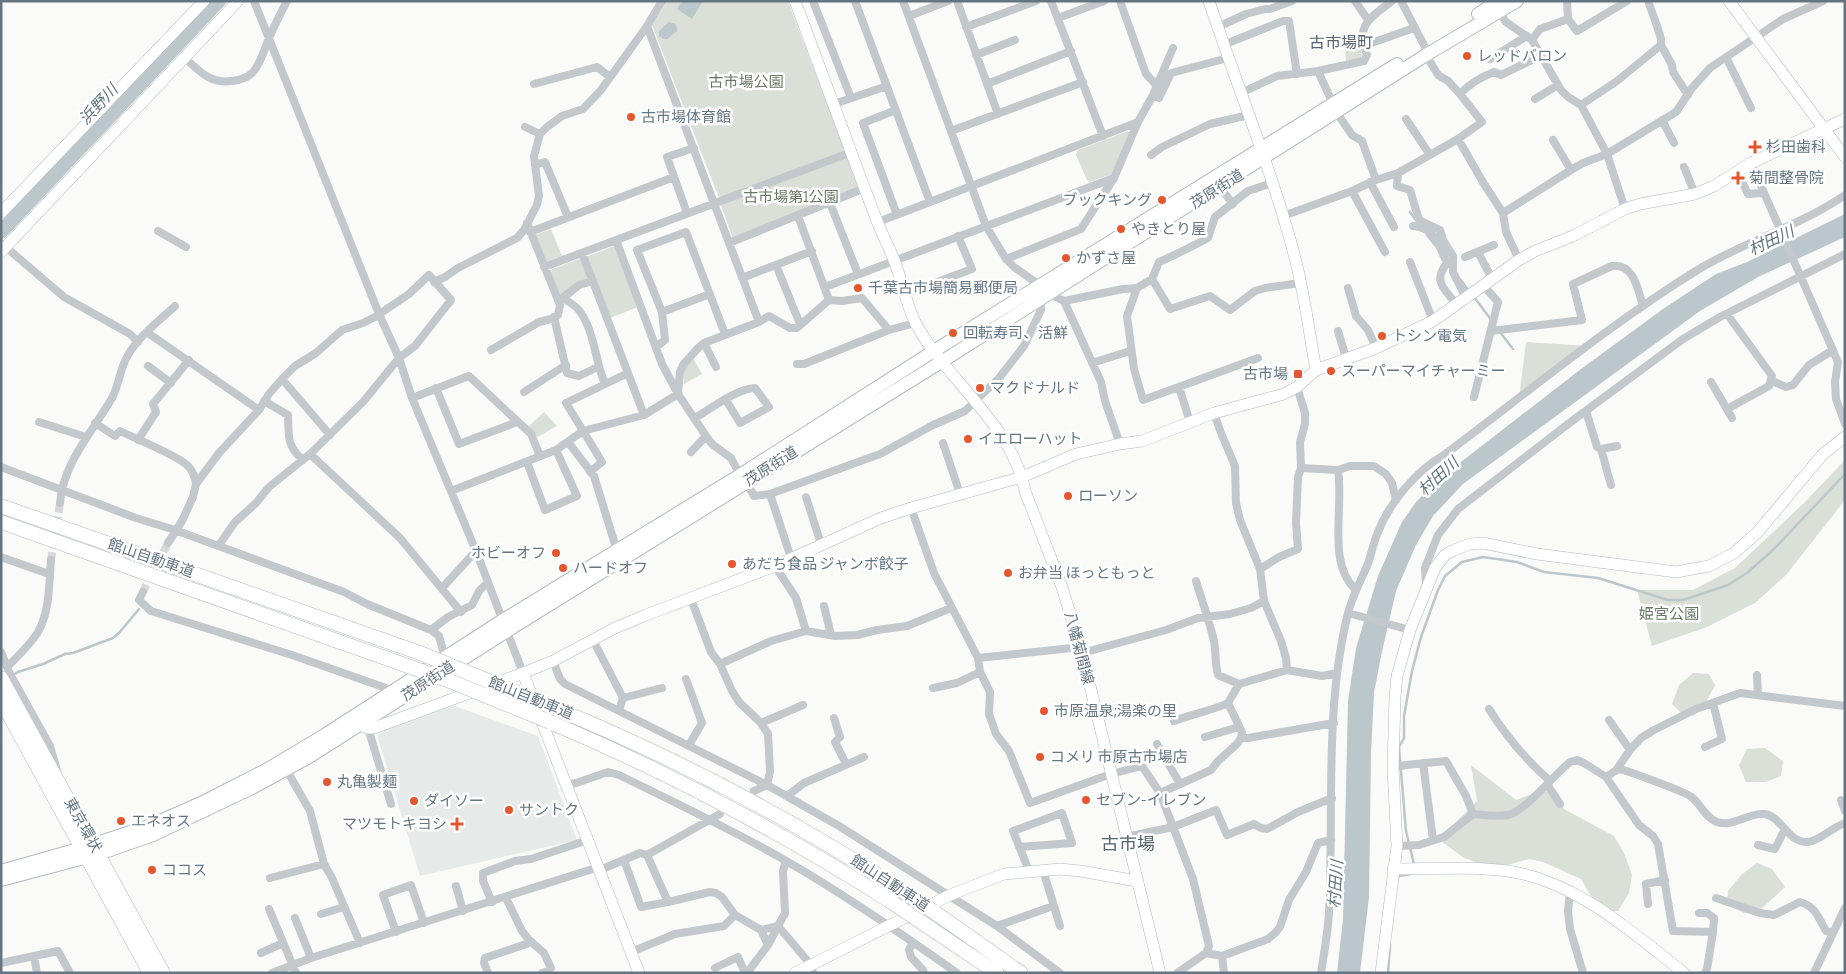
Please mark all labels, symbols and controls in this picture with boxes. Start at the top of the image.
district label: 古市場町 [1309,34,1373,53]
place label: レッドバロン [1477,47,1567,66]
marker: レッドバロン [1461,50,1473,62]
park label: 古市場公園 [708,73,784,92]
water label: 浜野川 [76,80,124,129]
place label: 古市場体育館 [641,108,731,127]
marker: 古市場体育館 [625,111,637,123]
place label: 杉田歯科 [1766,138,1826,157]
marker: 杉田歯科 [1748,140,1762,154]
street label: 茂原街道 [1187,165,1248,213]
place label: 菊間整骨院 [1749,169,1824,188]
marker: 菊間整骨院 [1731,171,1745,185]
park label: 古市場第1公園 [743,188,839,207]
place label: ブックキング [1062,191,1152,210]
marker: ブックキング [1156,194,1168,206]
place label: やきとり屋 [1131,220,1206,239]
water label: 村田川 [1746,222,1799,260]
marker: やきとり屋 [1115,223,1127,235]
place label: かずさ屋 [1076,249,1136,268]
marker: かずさ屋 [1060,252,1072,264]
place label: 千葉古市場簡易郵便局 [868,279,1018,298]
marker: 千葉古市場簡易郵便局 [852,282,864,294]
place label: 回転寿司、活鮮 [963,324,1068,343]
marker: 回転寿司、活鮮 [947,327,959,339]
place label: トシン電気 [1392,327,1467,346]
marker: トシン電気 [1376,330,1388,342]
place label: スーパーマイチャーミー [1341,362,1506,381]
place label: 古市場 [1243,365,1288,384]
marker: スーパーマイチャーミー [1325,365,1337,377]
marker: 古市場 [1292,368,1304,380]
place label: マクドナルド [990,379,1080,398]
marker: マクドナルド [974,382,986,394]
place label: イエローハット [978,430,1083,449]
marker: イエローハット [962,433,974,445]
street label: 茂原街道 [741,442,802,490]
water label: 村田川 [1415,452,1465,500]
place label: ローソン [1078,487,1138,506]
marker: ローソン [1062,490,1074,502]
street label: 館山自動車道 [105,535,196,582]
place label: ホビーオフ [471,544,546,563]
marker: ホビーオフ [550,547,562,559]
place label: あだち食品 ジャンボ餃子 [742,555,909,574]
marker: あだち食品 ジャンボ餃子 [726,558,738,570]
place label: ハードオフ [573,559,648,578]
marker: ハードオフ [557,562,569,574]
place label: お弁当 ほっともっと [1018,564,1155,583]
marker: お弁当 ほっともっと [1002,567,1014,579]
park label: 姫宮公園 [1639,605,1699,624]
street label: 八幡菊間線 [1060,609,1097,687]
street label: 茂原街道 [398,657,459,706]
street label: 館山自動車道 [486,673,576,724]
place label: 市原温泉;湯楽の里 [1054,702,1177,721]
marker: 市原温泉;湯楽の里 [1038,705,1050,717]
place label: コメリ 市原古市場店 [1050,748,1187,767]
marker: コメリ 市原古市場店 [1034,751,1046,763]
place label: 丸亀製麺 [337,773,397,792]
marker: 丸亀製麺 [321,776,333,788]
place label: セブン-イレブン [1096,791,1207,810]
place label: ダイソー [424,792,484,811]
street label: 東京環状 [60,794,105,856]
marker: セブン-イレブン [1080,794,1092,806]
marker: ダイソー [408,795,420,807]
place label: サントク [519,801,579,820]
marker: サントク [503,804,515,816]
place label: エネオス [131,812,191,831]
marker: エネオス [115,815,127,827]
place label: マツモトキヨシ [342,815,447,834]
marker: マツモトキヨシ [451,818,463,830]
district label: 古市場 [1101,834,1155,855]
street label: 館山自動車道 [847,851,933,916]
water label: 村田川 [1325,858,1348,909]
place label: ココス [162,861,207,880]
marker: ココス [146,864,158,876]

